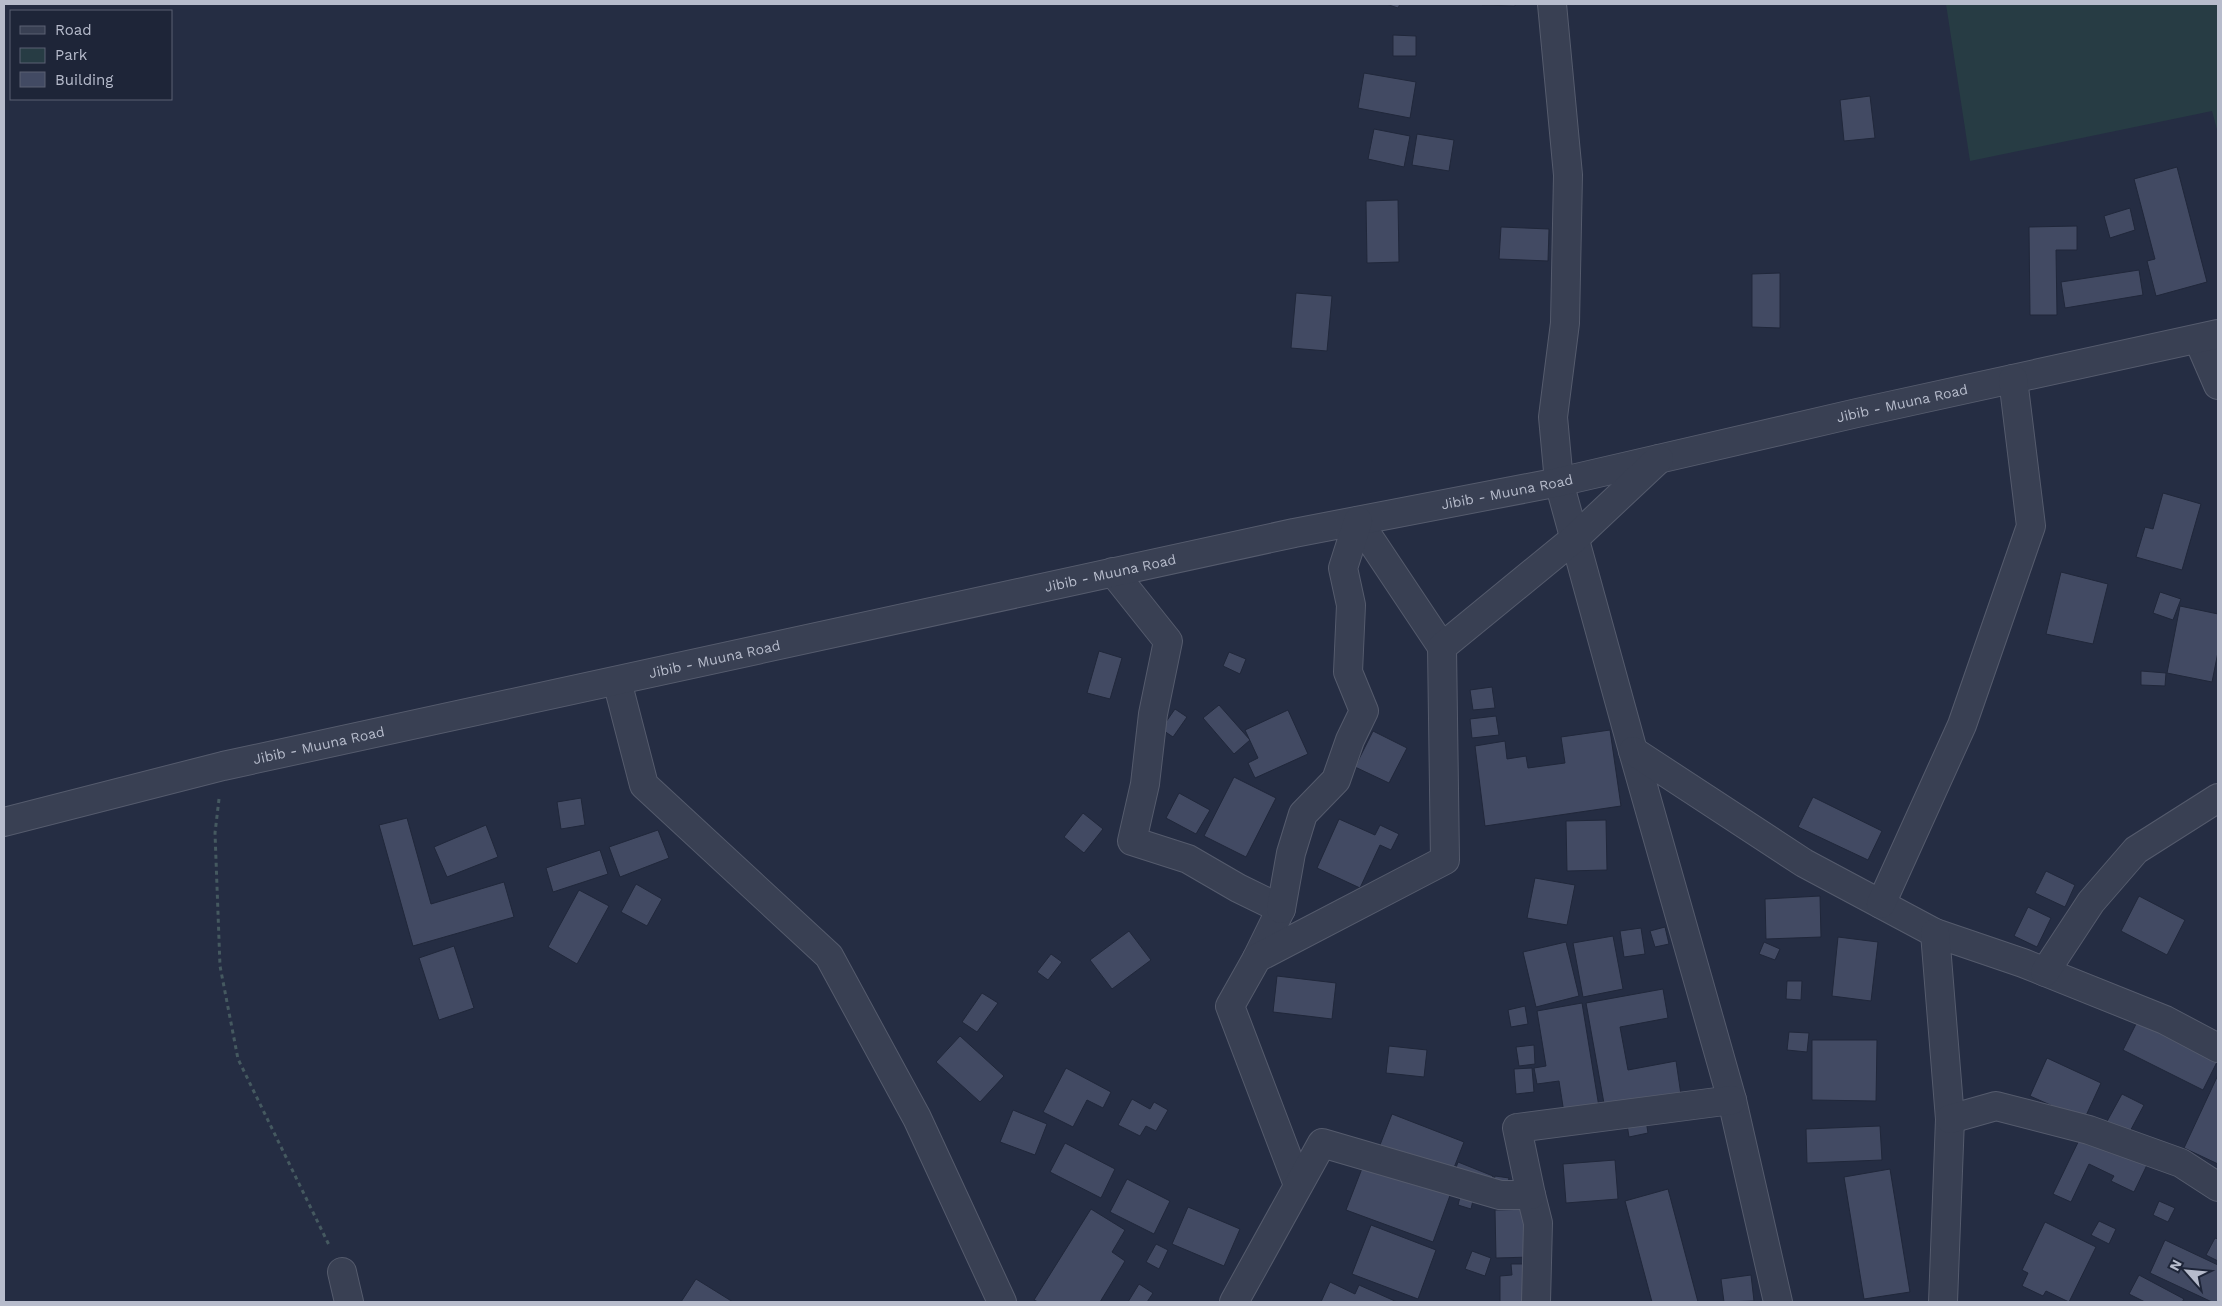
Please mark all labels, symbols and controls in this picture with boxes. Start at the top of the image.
legend [10,10,172,100]
text: Road [55,21,92,39]
text: Park [55,46,88,64]
text: Building [55,71,113,89]
street label: Jibib - Muuna Road [1835,381,1969,425]
street label: Jibib - Muuna Road [1440,471,1574,513]
street label: Jibib - Muuna Road [1043,551,1177,595]
street label: Jibib - Muuna Road [647,637,782,681]
street label: Jibib - Muuna Road [252,723,386,767]
north arrow [2162,1246,2212,1296]
text: N [2166,1257,2185,1273]

